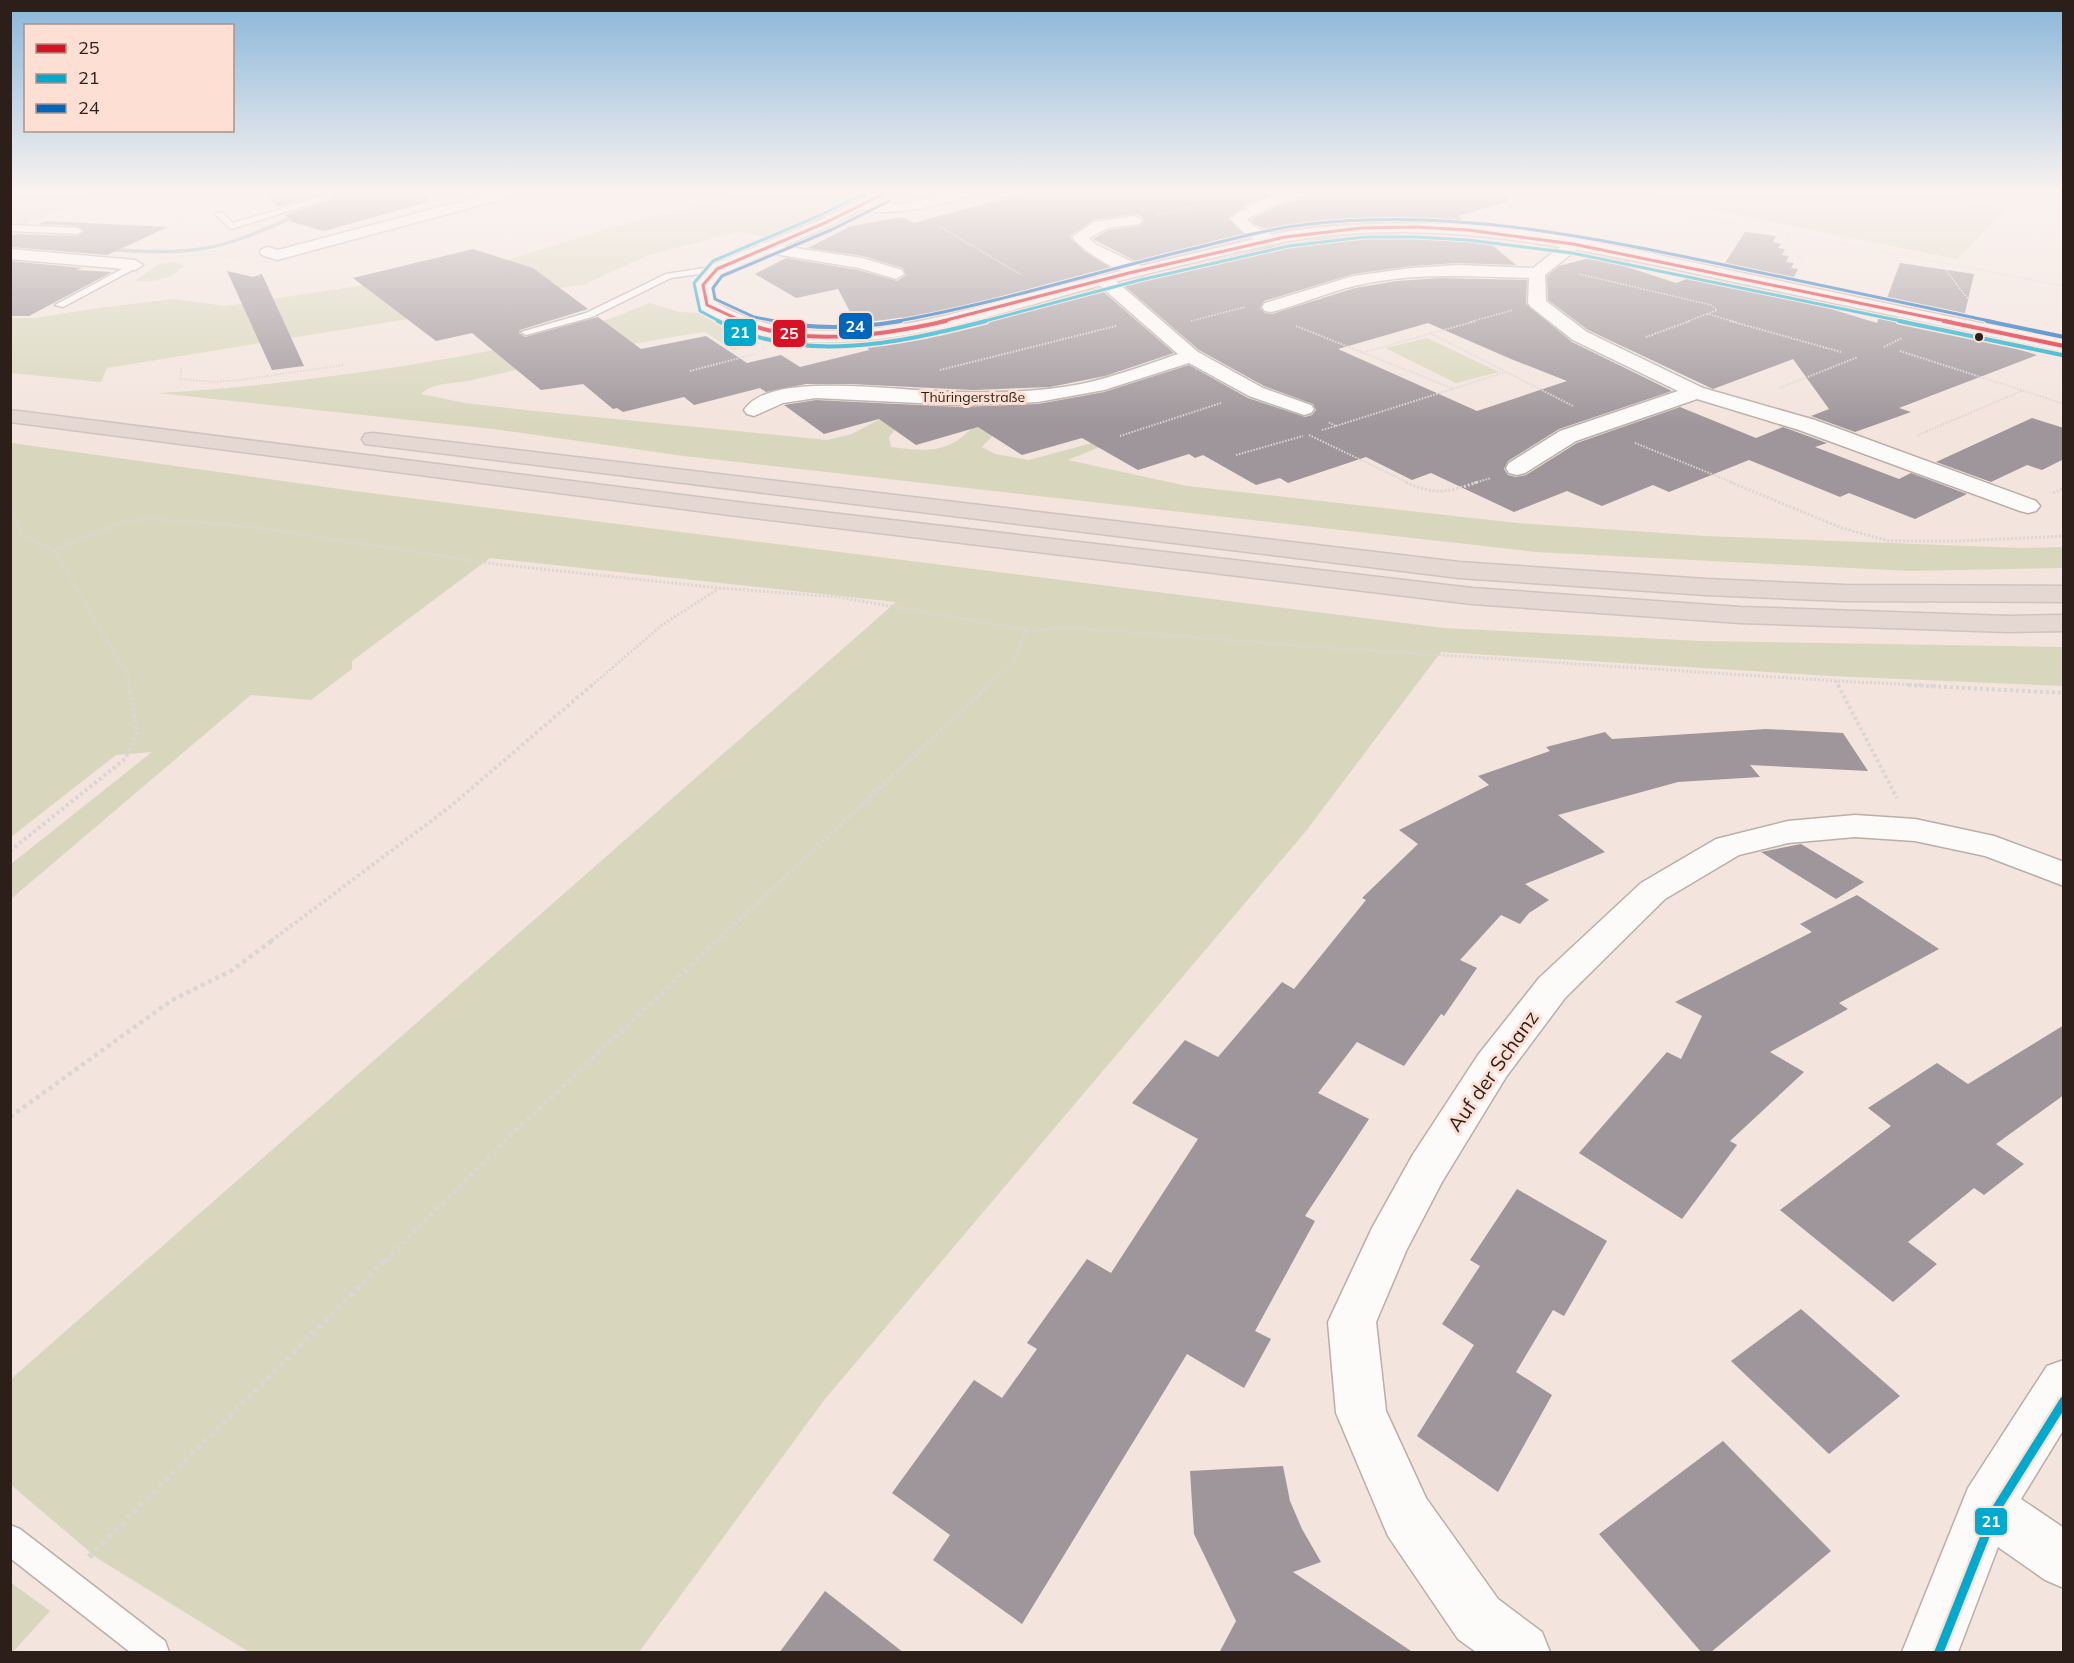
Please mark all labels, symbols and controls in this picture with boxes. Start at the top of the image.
legend [24,24,234,132]
text: 25 [78,36,100,59]
text: 21 [78,66,100,89]
text: 24 [78,96,100,119]
line badge: 24 [838,312,873,340]
text: 24 [845,316,865,336]
line badge: 21 [723,318,757,347]
line badge: 25 [772,319,806,348]
text: 21 [730,322,750,342]
text: 25 [779,323,799,343]
unlabelled marker [1973,331,1985,343]
street label: Thüringerstraße [921,388,1025,406]
street label: Auf der Schanz [1442,1005,1543,1136]
line badge: 21 [1974,1507,2008,1536]
text: 21 [1981,1511,2001,1531]

